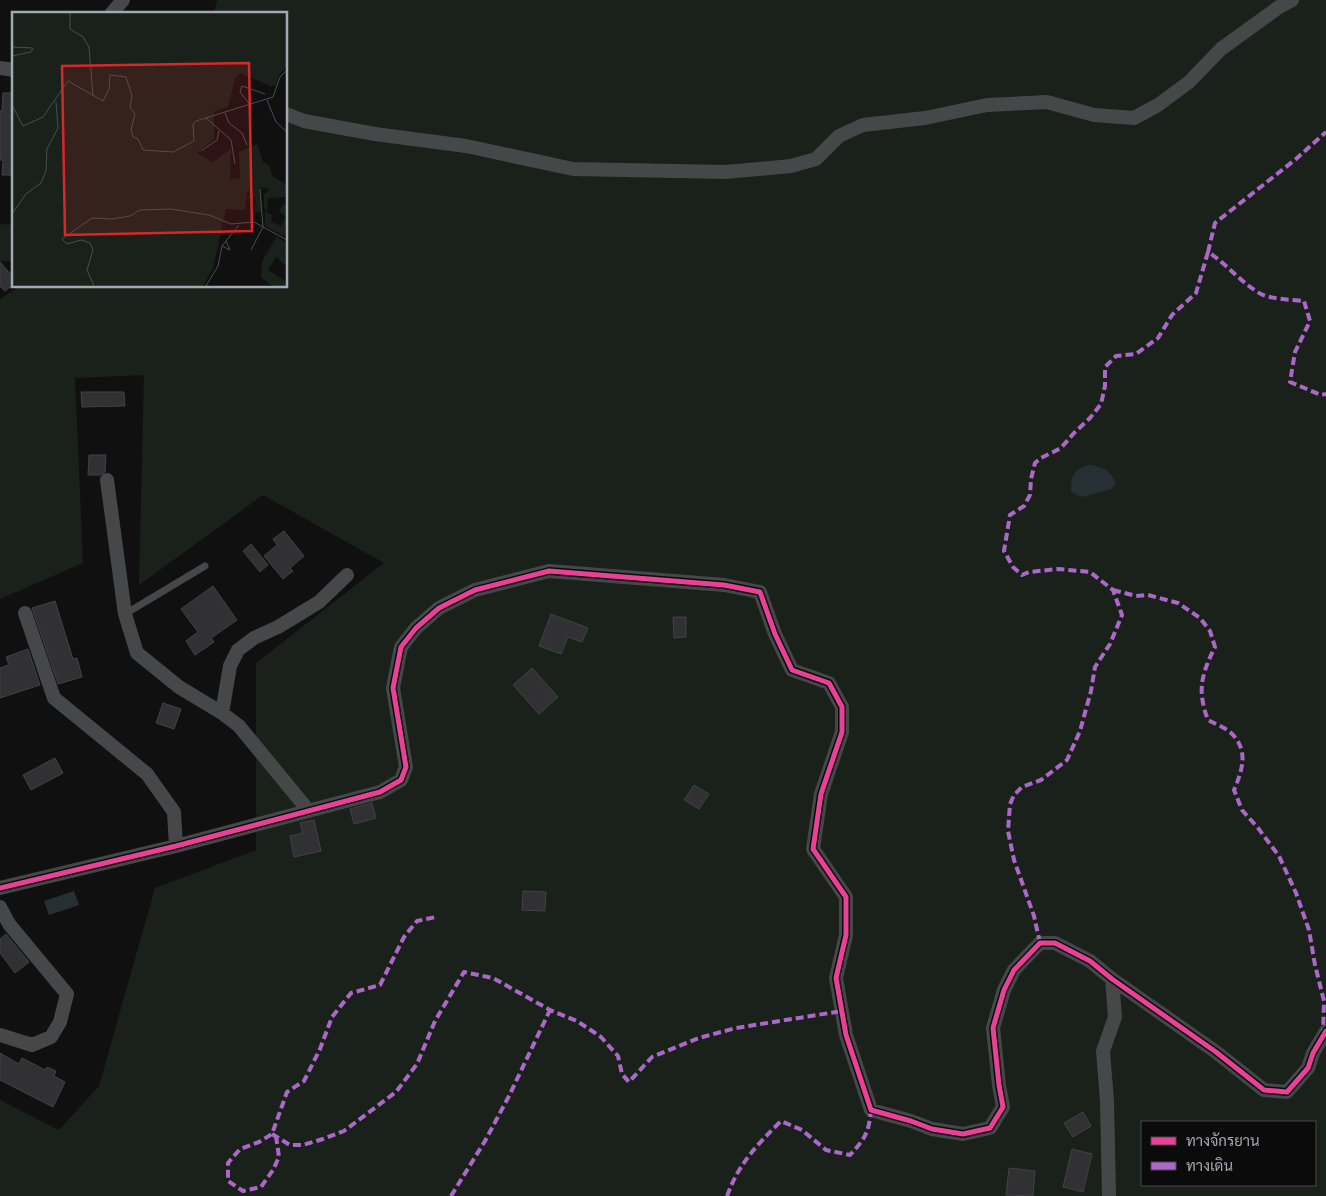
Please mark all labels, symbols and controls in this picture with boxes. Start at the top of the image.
inset map [12,12,288,288]
legend [1141,1121,1316,1186]
text: ทางจักรยาน [1186,1132,1260,1149]
text: ทางเดิน [1186,1157,1233,1174]

